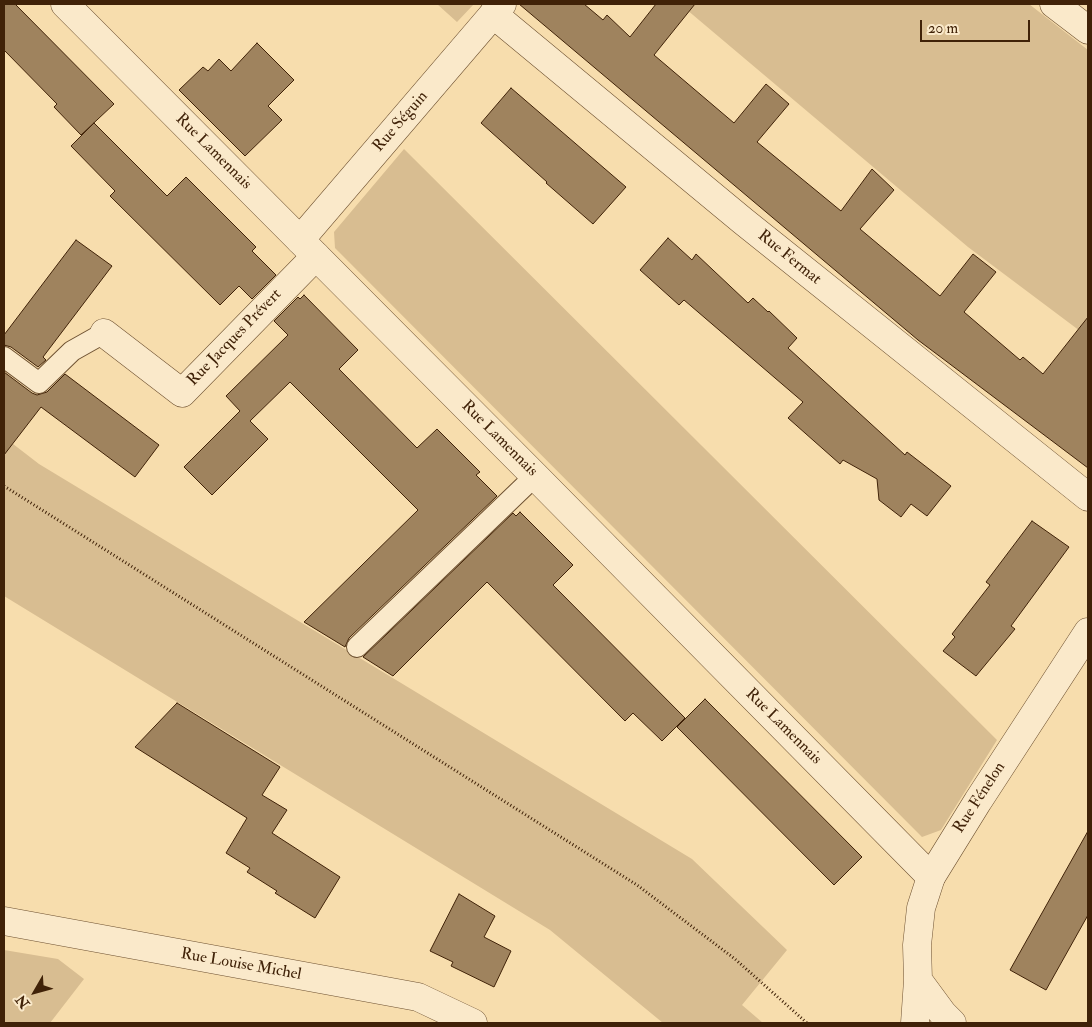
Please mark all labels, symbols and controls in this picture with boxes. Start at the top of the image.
scale bar [922,10,1032,42]
text: 20 m [928,19,958,38]
street label: Rue Séguin [369,88,433,156]
street label: Rue Lamennais [171,110,255,194]
street label: Rue Fermat [753,227,825,289]
street label: Rue Jacques Prévert [184,286,286,390]
street label: Rue Lamennais [457,397,541,481]
street label: Rue Lamennais [741,685,825,769]
street label: Rue Fénelon [950,759,1010,837]
street label: Rue Louise Michel [179,945,303,985]
north arrow [10,967,60,1017]
text: N [12,991,33,1012]

